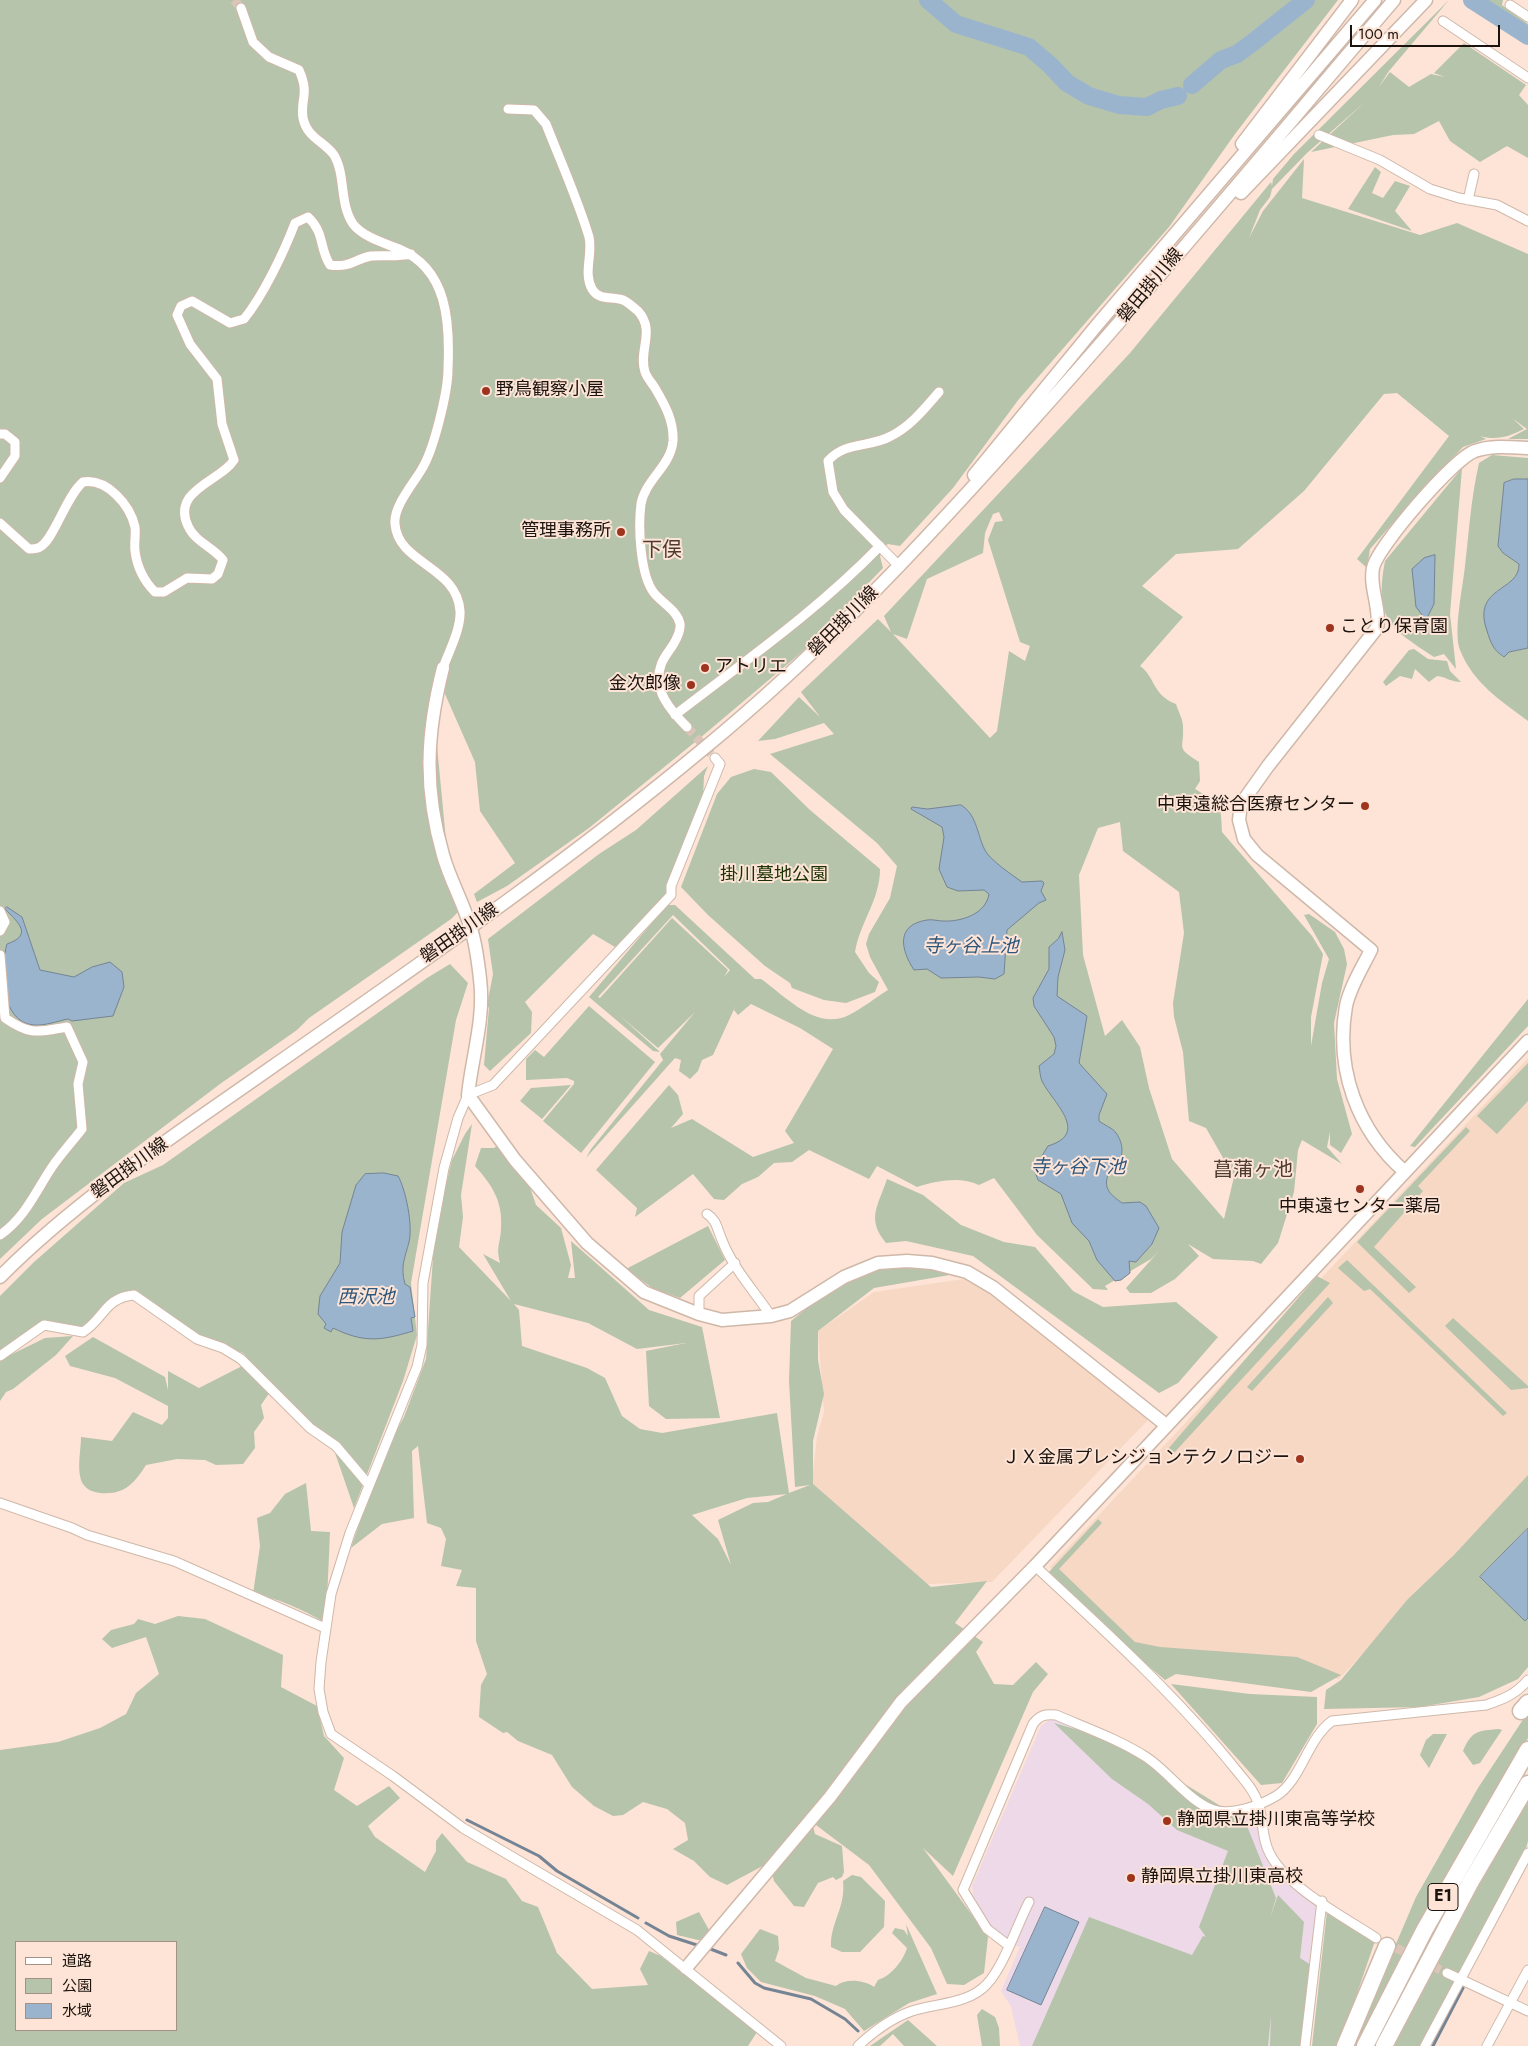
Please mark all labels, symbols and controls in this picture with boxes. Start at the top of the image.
scale bar [1353,15,1503,47]
text: 100 m [1358,23,1399,45]
street label: 磐田掛川線 [1114,245,1188,327]
place label: 野鳥観察小屋 [496,380,604,402]
marker: 野鳥観察小屋 [480,385,492,397]
place label: 管理事務所 [521,521,611,543]
marker: 管理事務所 [615,526,627,538]
district label: 下俣 [642,539,682,563]
street label: 磐田掛川線 [805,583,883,661]
place label: ことり保育園 [1340,617,1448,639]
marker: ことり保育園 [1324,622,1336,634]
place label: アトリエ [715,657,787,679]
marker: アトリエ [699,662,711,674]
place label: 金次郎像 [609,674,681,696]
marker: 金次郎像 [685,679,697,691]
place label: 中東遠総合医療センター [1157,795,1355,817]
marker: 中東遠総合医療センター [1359,800,1371,812]
park label: 掛川墓地公園 [720,865,828,887]
street label: 磐田掛川線 [417,899,503,969]
water label: 寺ヶ谷上池 [924,936,1018,958]
street label: 磐田掛川線 [87,1134,173,1204]
water label: 寺ヶ谷下池 [1031,1157,1125,1179]
district label: 菖蒲ヶ池 [1213,1159,1293,1183]
marker: 中東遠センター薬局 [1354,1183,1366,1195]
place label: 中東遠センター薬局 [1279,1197,1441,1219]
water label: 西沢池 [338,1287,394,1309]
place label: ＪＸ金属プレシジョンテクノロジー [1002,1448,1290,1470]
marker: ＪＸ金属プレシジョンテクノロジー [1294,1453,1306,1465]
place label: 静岡県立掛川東高等学校 [1177,1810,1375,1832]
marker: 静岡県立掛川東高等学校 [1161,1815,1173,1827]
place label: 静岡県立掛川東高校 [1141,1867,1303,1889]
marker: 静岡県立掛川東高校 [1125,1872,1137,1884]
road number: E1 [1428,1884,1458,1910]
legend [15,1941,178,2031]
text: 道路 [62,1950,92,1972]
text: 公園 [62,1975,92,1997]
text: 水域 [62,2000,92,2022]

